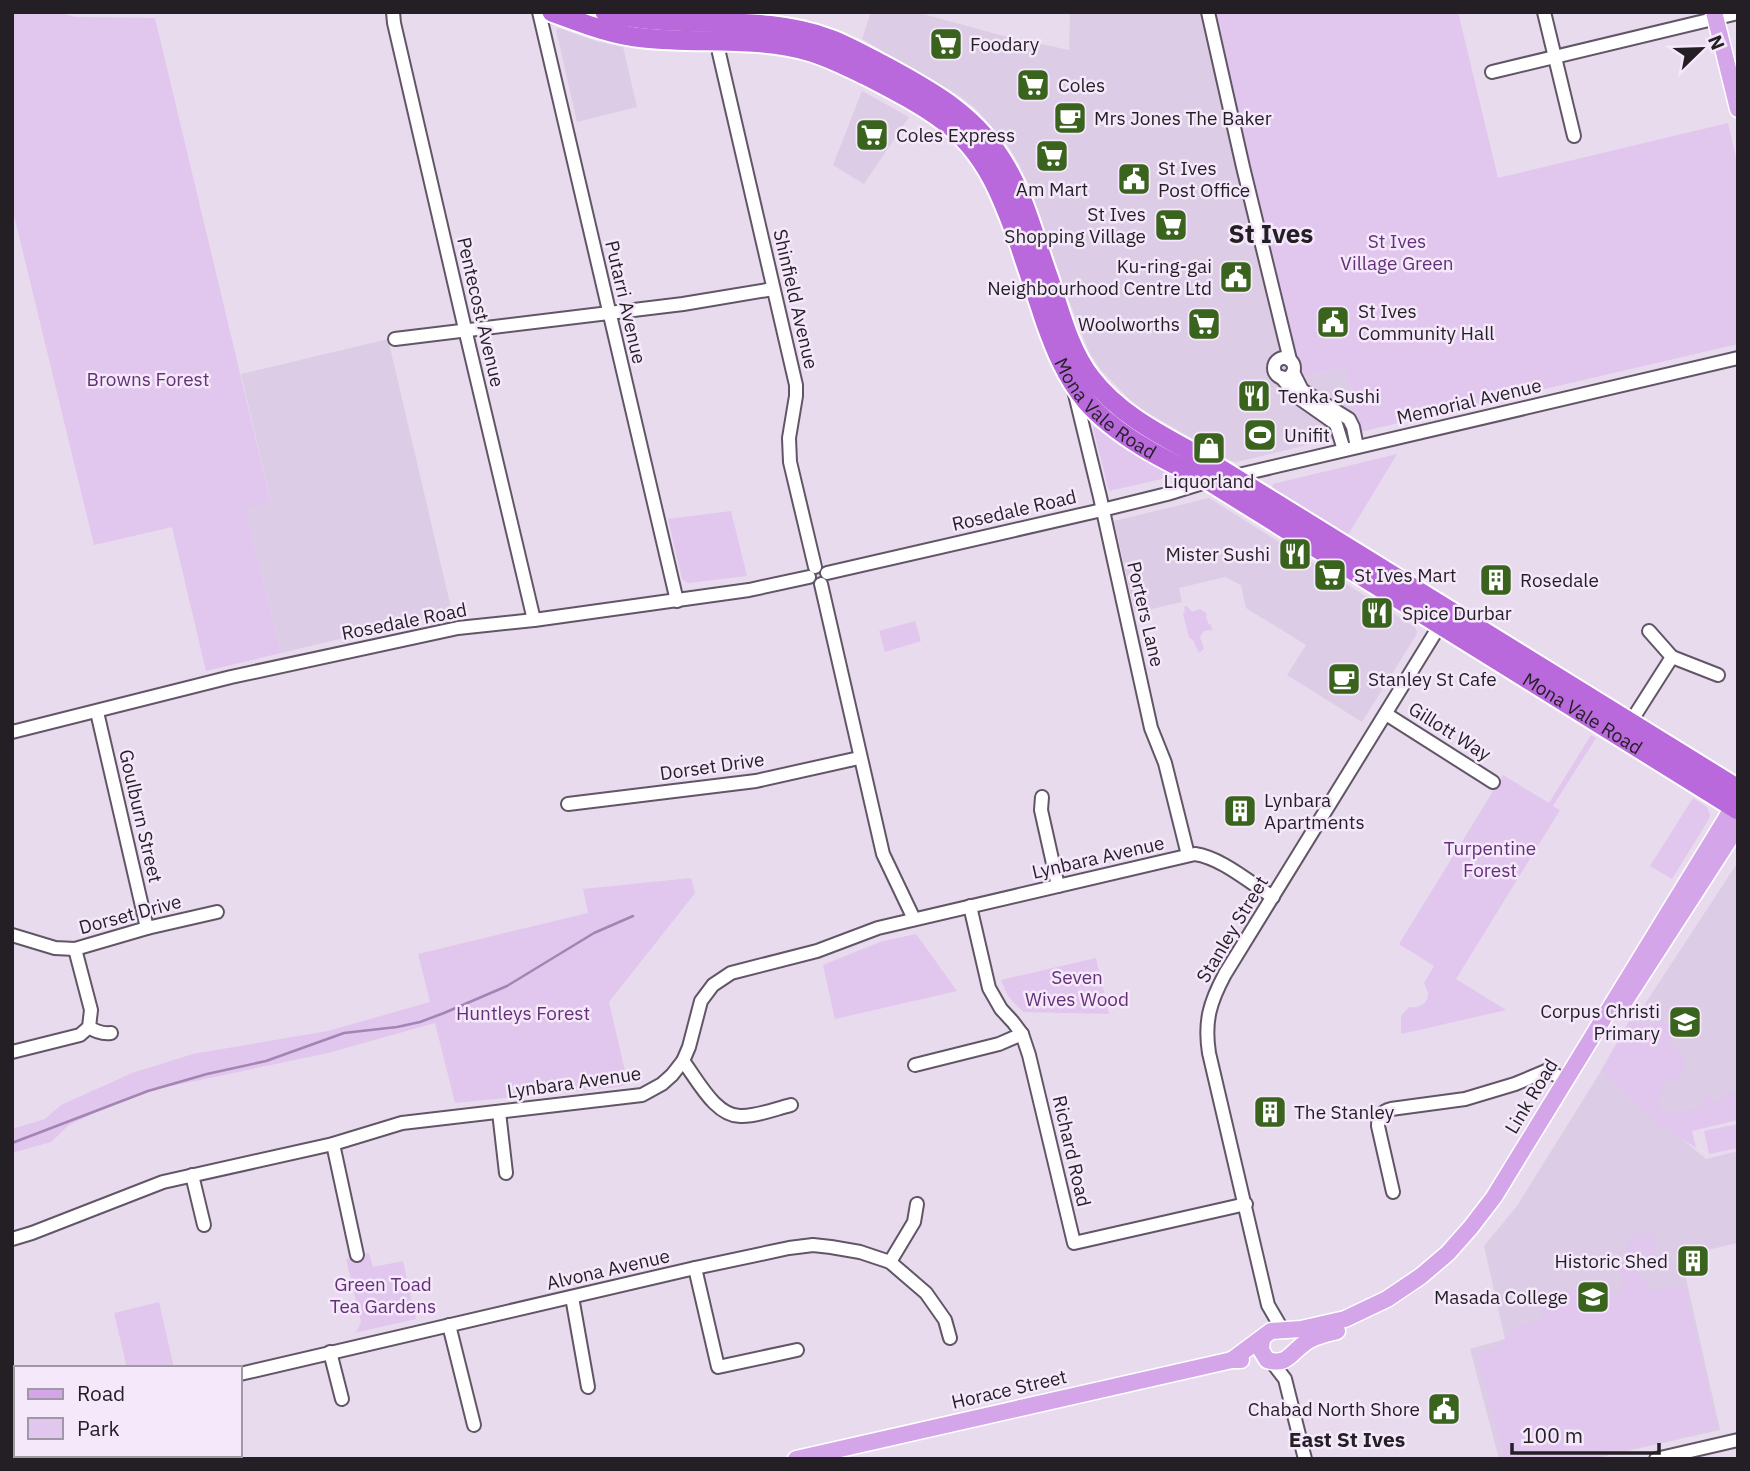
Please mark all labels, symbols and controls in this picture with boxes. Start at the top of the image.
north arrow [1666,14,1736,84]
supermarket icon: Foodary [927,25,965,63]
text: N [1703,31,1730,53]
place label: Foodary [970,32,1040,56]
supermarket icon: Coles [1014,66,1052,104]
place label: Coles [1058,73,1105,97]
cafe icon: Mrs Jones The Baker [1051,99,1089,137]
place label: Mrs Jones The Baker [1094,106,1272,130]
supermarket icon: Coles Express [853,116,891,154]
place label: Coles Express [896,123,1015,147]
supermarket icon: Am Mart [1033,137,1071,175]
place label: St Ives Post Office [1158,156,1250,202]
public building icon: St Ives Post Office [1115,160,1153,198]
place label: Am Mart [1016,177,1088,201]
place label: St Ives Shopping Village [1004,202,1146,248]
supermarket icon: St Ives Shopping Village [1152,206,1190,244]
district label: St Ives [1229,216,1313,250]
street label: Shinfield Avenue [768,227,824,371]
park label: St Ives Village Green [1340,229,1454,275]
street label: Pentecost Avenue [452,235,510,389]
street label: Putarri Avenue [600,238,652,366]
place label: Ku-ring-gai Neighbourhood Centre Ltd [987,254,1212,300]
public building icon: Ku-ring-gai Neighbourhood Centre Ltd [1217,258,1255,296]
place label: St Ives Community Hall [1358,299,1494,345]
public building icon: St Ives Community Hall [1314,303,1352,341]
supermarket icon: Woolworths [1185,305,1223,343]
place label: Woolworths [1078,312,1180,336]
street label: Mona Vale Road [1049,354,1161,464]
park label: Browns Forest [87,367,209,391]
street label: Memorial Avenue [1394,373,1544,429]
restaurant icon: Tenka Sushi [1235,377,1273,415]
place label: Tenka Sushi [1278,384,1380,408]
sports icon: Unifit [1241,416,1279,454]
place label: Unifit [1284,423,1330,447]
shop icon: Liquorland [1190,429,1228,467]
place label: Liquorland [1164,469,1254,493]
street label: Rosedale Road [949,484,1079,536]
restaurant icon: Mister Sushi [1276,535,1314,573]
place label: Mister Sushi [1166,542,1270,566]
supermarket icon: St Ives Mart [1311,556,1349,594]
street label: Porters Lane [1122,559,1170,669]
building icon: Rosedale [1477,561,1515,599]
place label: St Ives Mart [1354,563,1456,587]
place label: Rosedale [1520,568,1599,592]
restaurant icon: Spice Durbar [1358,594,1396,632]
street label: Rosedale Road [339,597,469,645]
place label: Spice Durbar [1402,601,1512,625]
cafe icon: Stanley St Cafe [1325,660,1363,698]
place label: Stanley St Cafe [1368,667,1497,691]
street label: Mona Vale Road [1518,667,1647,760]
street label: Gillott Way [1404,696,1496,766]
street label: Goulburn Street [114,747,168,885]
street label: Dorset Drive [658,747,766,785]
place label: Lynbara Apartments [1264,788,1365,834]
building icon: Lynbara Apartments [1221,792,1259,830]
street label: Lynbara Avenue [1029,830,1167,884]
park label: Turpentine Forest [1444,836,1536,882]
street label: Stanley Street [1191,871,1273,987]
street label: Dorset Drive [76,889,184,939]
park label: Seven Wives Wood [1025,965,1129,1011]
place label: Corpus Christi Primary [1540,999,1661,1045]
park label: Huntleys Forest [456,1001,590,1025]
school or university icon: Corpus Christi Primary [1666,1003,1704,1041]
street label: Link Road [1499,1054,1563,1138]
street label: Lynbara Avenue [505,1061,643,1103]
street label: Richard Road [1048,1093,1096,1209]
building icon: The Stanley [1251,1093,1289,1131]
place label: The Stanley [1294,1100,1395,1124]
building icon: Historic Shed [1674,1242,1712,1280]
street label: Alvona Avenue [544,1243,672,1295]
place label: Historic Shed [1554,1249,1668,1273]
park label: Green Toad Tea Gardens [330,1272,436,1318]
school or university icon: Masada College [1574,1278,1612,1316]
place label: Masada College [1434,1285,1568,1309]
street label: Horace Street [949,1364,1069,1414]
legend [14,1366,242,1457]
text: Road [77,1379,125,1407]
public building icon: Chabad North Shore [1425,1390,1463,1428]
place label: Chabad North Shore [1248,1397,1420,1421]
scale bar [1512,1412,1659,1456]
text: Park [77,1414,120,1442]
text: 100 m [1522,1421,1583,1449]
district label: East St Ives [1289,1425,1405,1453]

